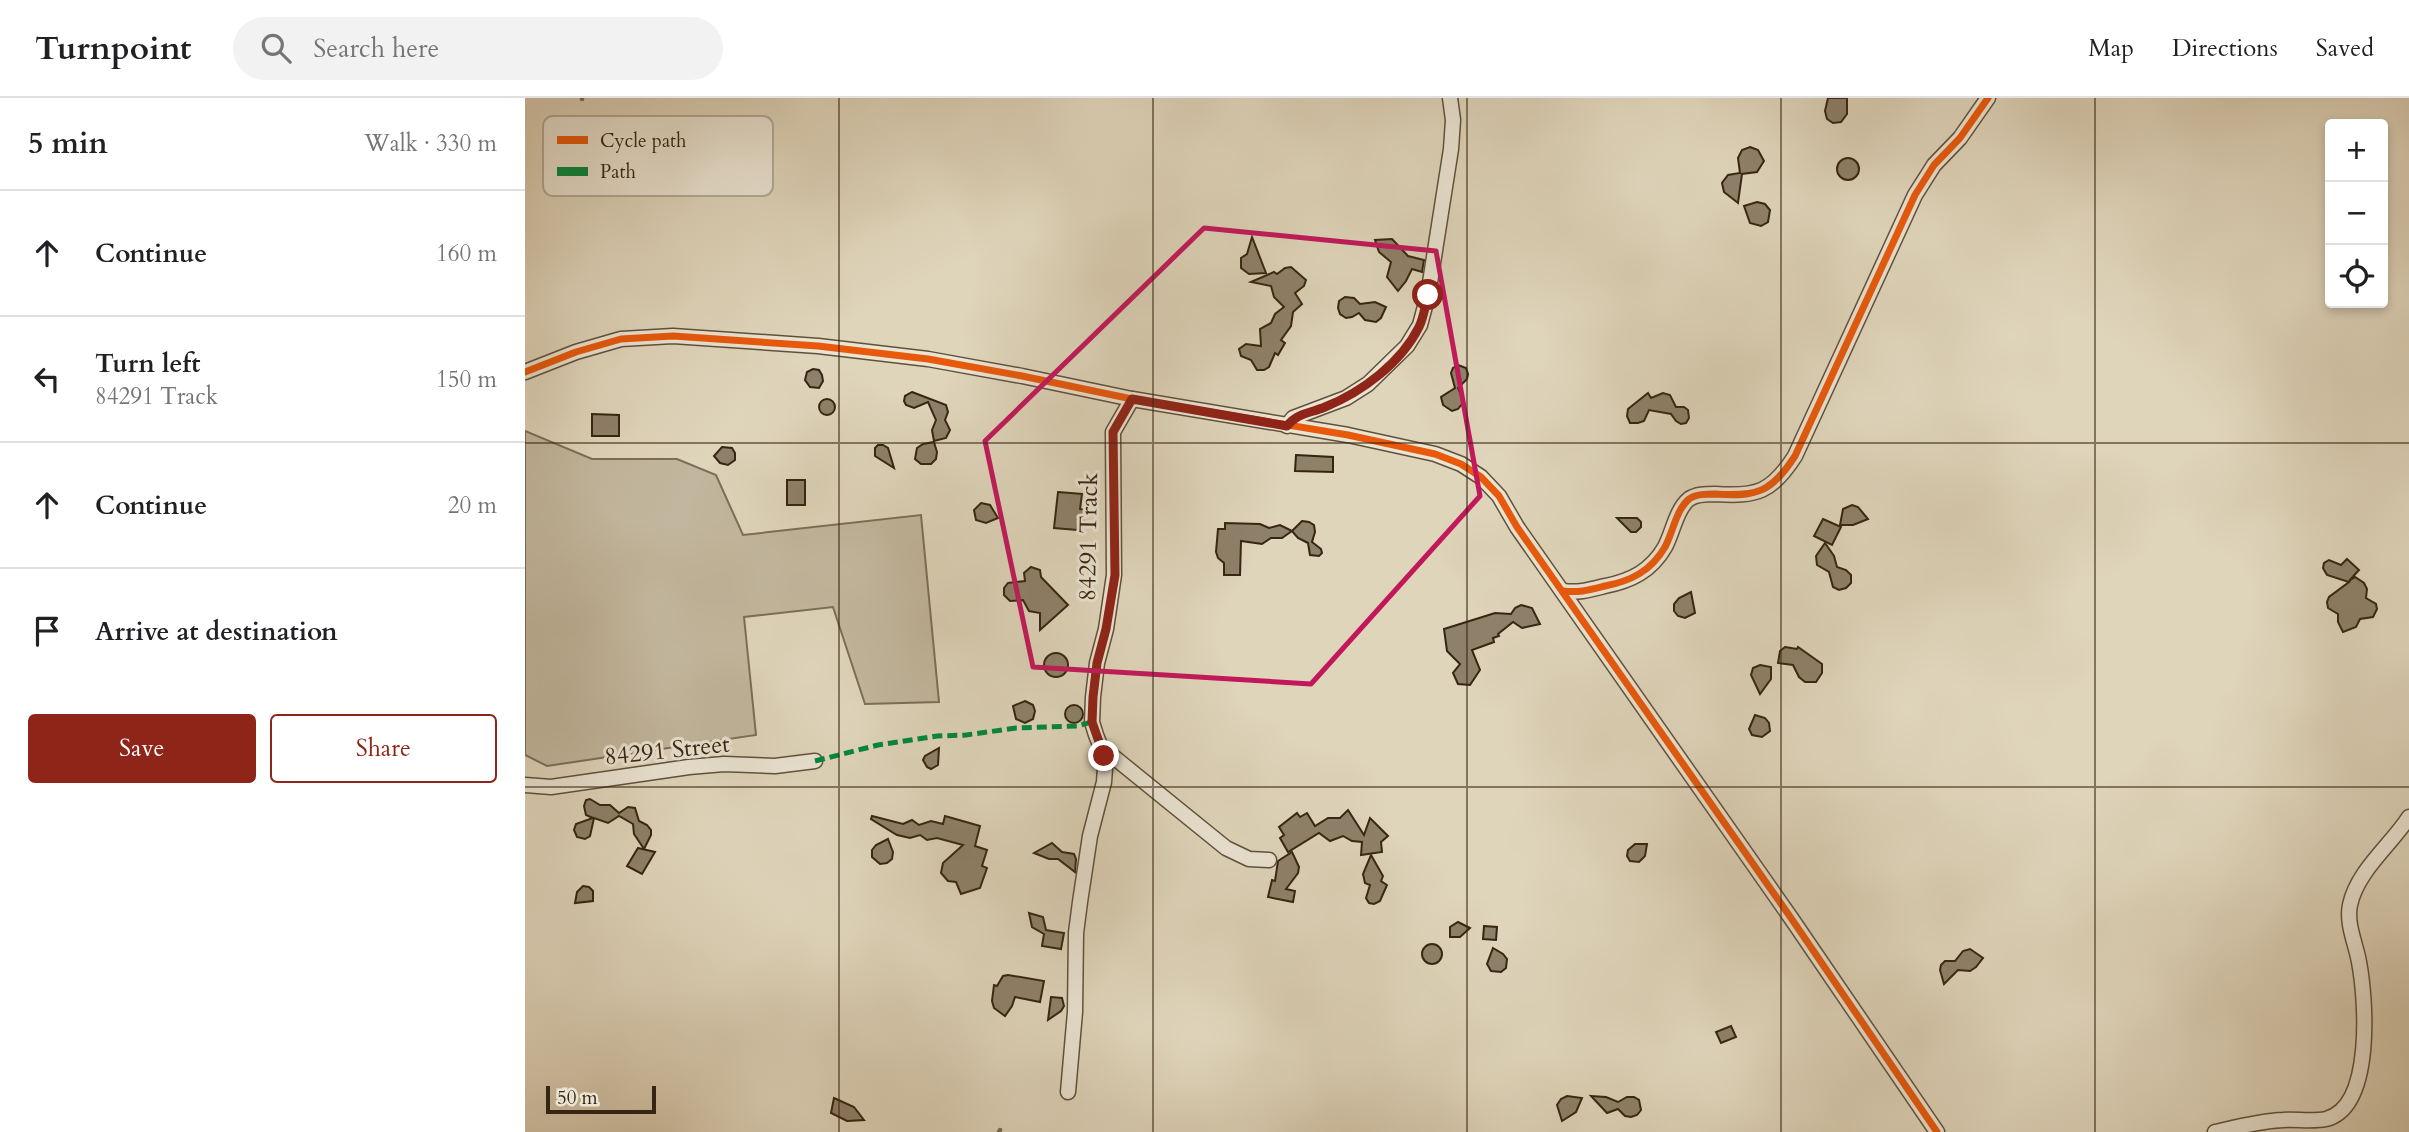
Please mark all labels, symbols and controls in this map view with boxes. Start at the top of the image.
search box [233,17,723,80]
text: Turnpoint [35,26,191,71]
icon: search [257,29,295,67]
text: Search here [313,31,439,66]
text: Map [2088,32,2134,65]
text: Directions [2172,32,2278,65]
text: Saved [2316,32,2374,65]
legend [543,116,773,196]
map controls [2325,119,2388,308]
button: + [2325,119,2388,182]
text: 5 min [28,123,108,164]
text: Walk · 330 m [364,128,497,159]
text: Cycle path [600,128,687,154]
text: Path [600,159,636,185]
button: − [2325,182,2388,245]
icon: ahead [28,234,66,272]
text: Continue [95,236,207,271]
text: 160 m [436,238,497,269]
button: locate [2325,245,2388,308]
route start [1412,279,1443,310]
text: Turn left [95,346,200,381]
icon: left [28,360,66,398]
text: 150 m [436,364,497,395]
text: 84291 Track [95,381,218,412]
street label: 84291 Track [1071,472,1106,602]
icon: ahead [28,486,66,524]
text: Continue [95,488,207,523]
text: 20 m [448,490,497,521]
icon: arrive [28,612,66,650]
text: Arrive at destination [95,614,338,649]
button: Save [28,714,256,783]
button: Share [270,714,497,783]
street label: 84291 Street [603,727,732,773]
route end [1088,740,1119,771]
scale bar [546,1083,656,1115]
text: 50 m [557,1085,598,1111]

